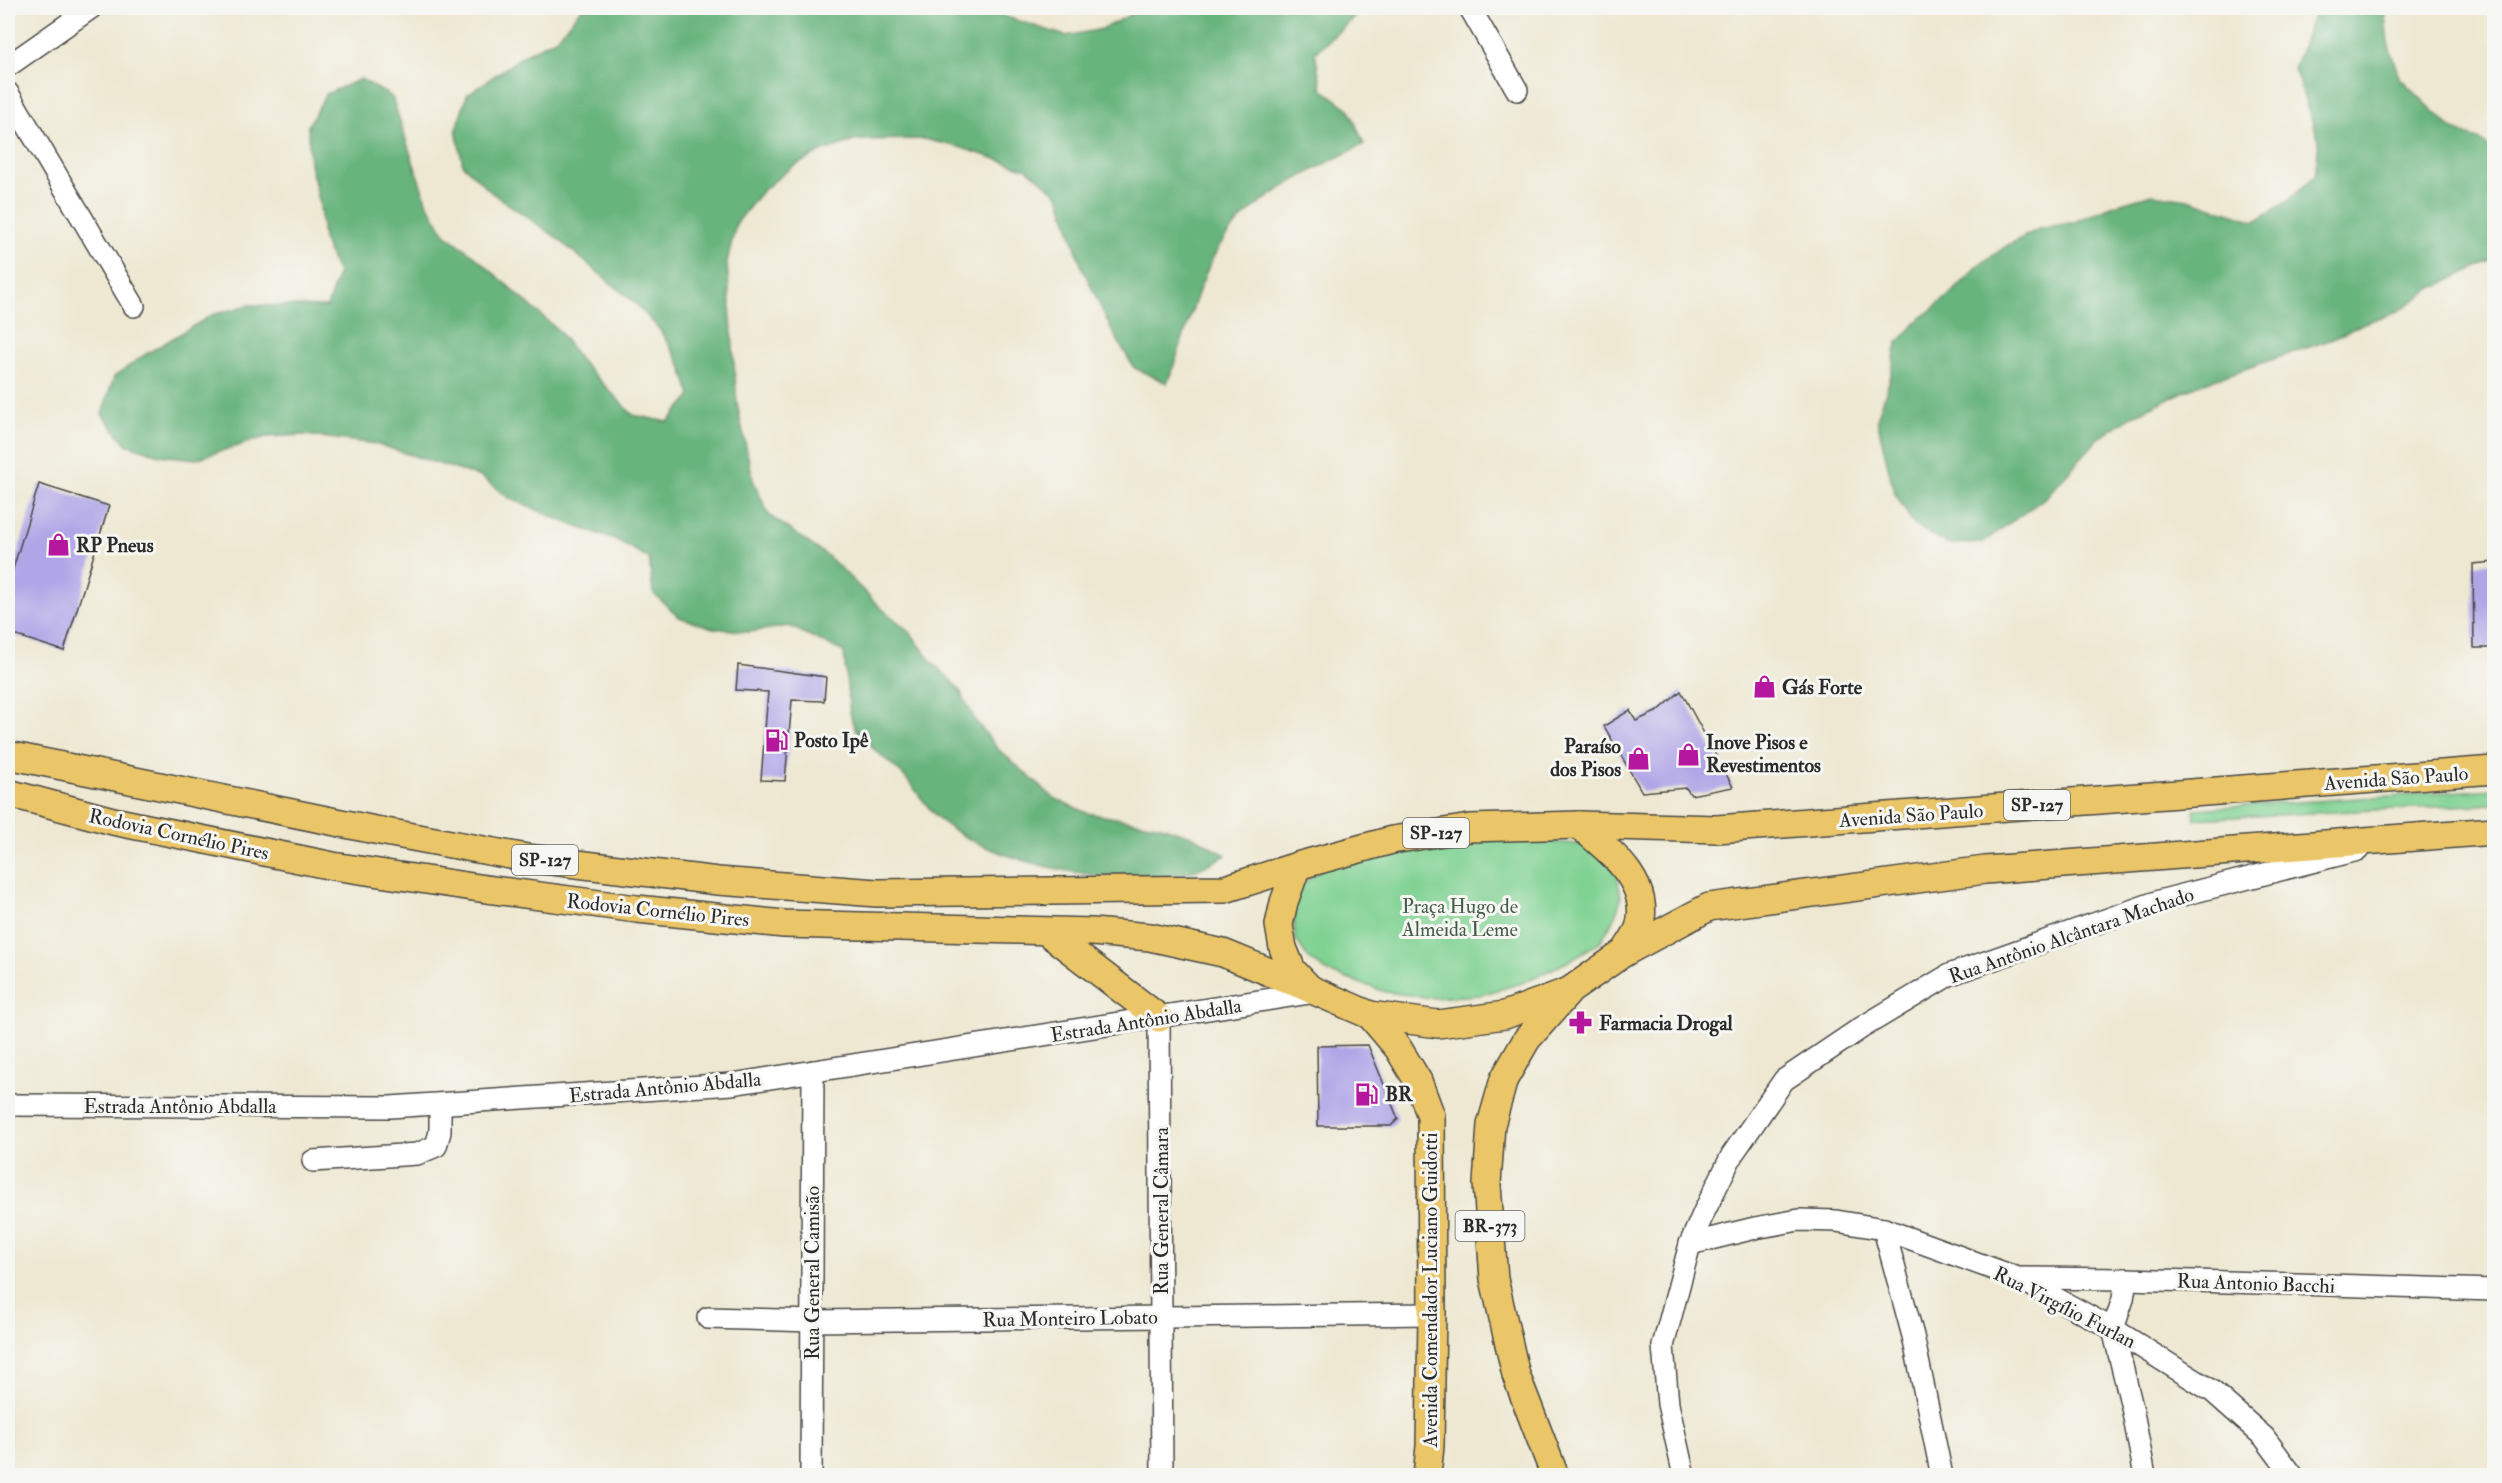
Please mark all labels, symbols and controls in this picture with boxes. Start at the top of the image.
shop icon: RP Pneus [45,532,71,558]
place label: RP Pneus [76,533,154,558]
shop icon: Gás Forte [1751,674,1777,700]
place label: Gás Forte [1782,675,1863,700]
fuel station icon: Posto Ipê [763,727,789,753]
place label: Posto Ipê [794,728,869,754]
place label: Inove Pisos e Revestimentos [1706,730,1821,778]
place label: Paraíso dos Pisos [1550,734,1621,782]
shop icon: Inove Pisos e Revestimentos [1675,741,1701,767]
shop icon: Paraíso dos Pisos [1626,745,1652,771]
street label: Avenida São Paulo [2322,761,2469,796]
road number: SP-127 [2004,790,2070,820]
street label: Avenida São Paulo [1837,798,1984,833]
street label: Rodovia Cornélio Pires [87,803,271,866]
road number: SP-127 [1403,818,1469,848]
road number: SP-127 [512,845,578,875]
street label: Rua Antônio Alcântara Machado [1945,882,2197,989]
street label: Rodovia Cornélio Pires [565,888,751,933]
park label: Praça Hugo de Almeida Leme [1401,894,1518,942]
street label: Estrada Antônio Abdalla [1049,993,1244,1048]
pharmacy icon: Farmacia Drogal [1568,1010,1594,1036]
place label: Farmacia Drogal [1599,1011,1734,1037]
street label: Estrada Antônio Abdalla [568,1067,763,1108]
fuel station icon: BR [1354,1081,1380,1107]
place label: BR [1385,1082,1414,1107]
street label: Estrada Antônio Abdalla [83,1094,277,1119]
street label: Rua General Câmara [1149,1126,1174,1295]
street label: Avenida Comendador Luciano Guidotti [1418,1132,1443,1449]
street label: Rua General Camisão [800,1186,825,1360]
road number: BR-373 [1456,1211,1524,1241]
street label: Rua Virgílio Furlan [1989,1261,2140,1354]
street label: Rua Antonio Bacchi [2176,1268,2336,1299]
street label: Rua Monteiro Lobato [982,1304,1158,1333]

